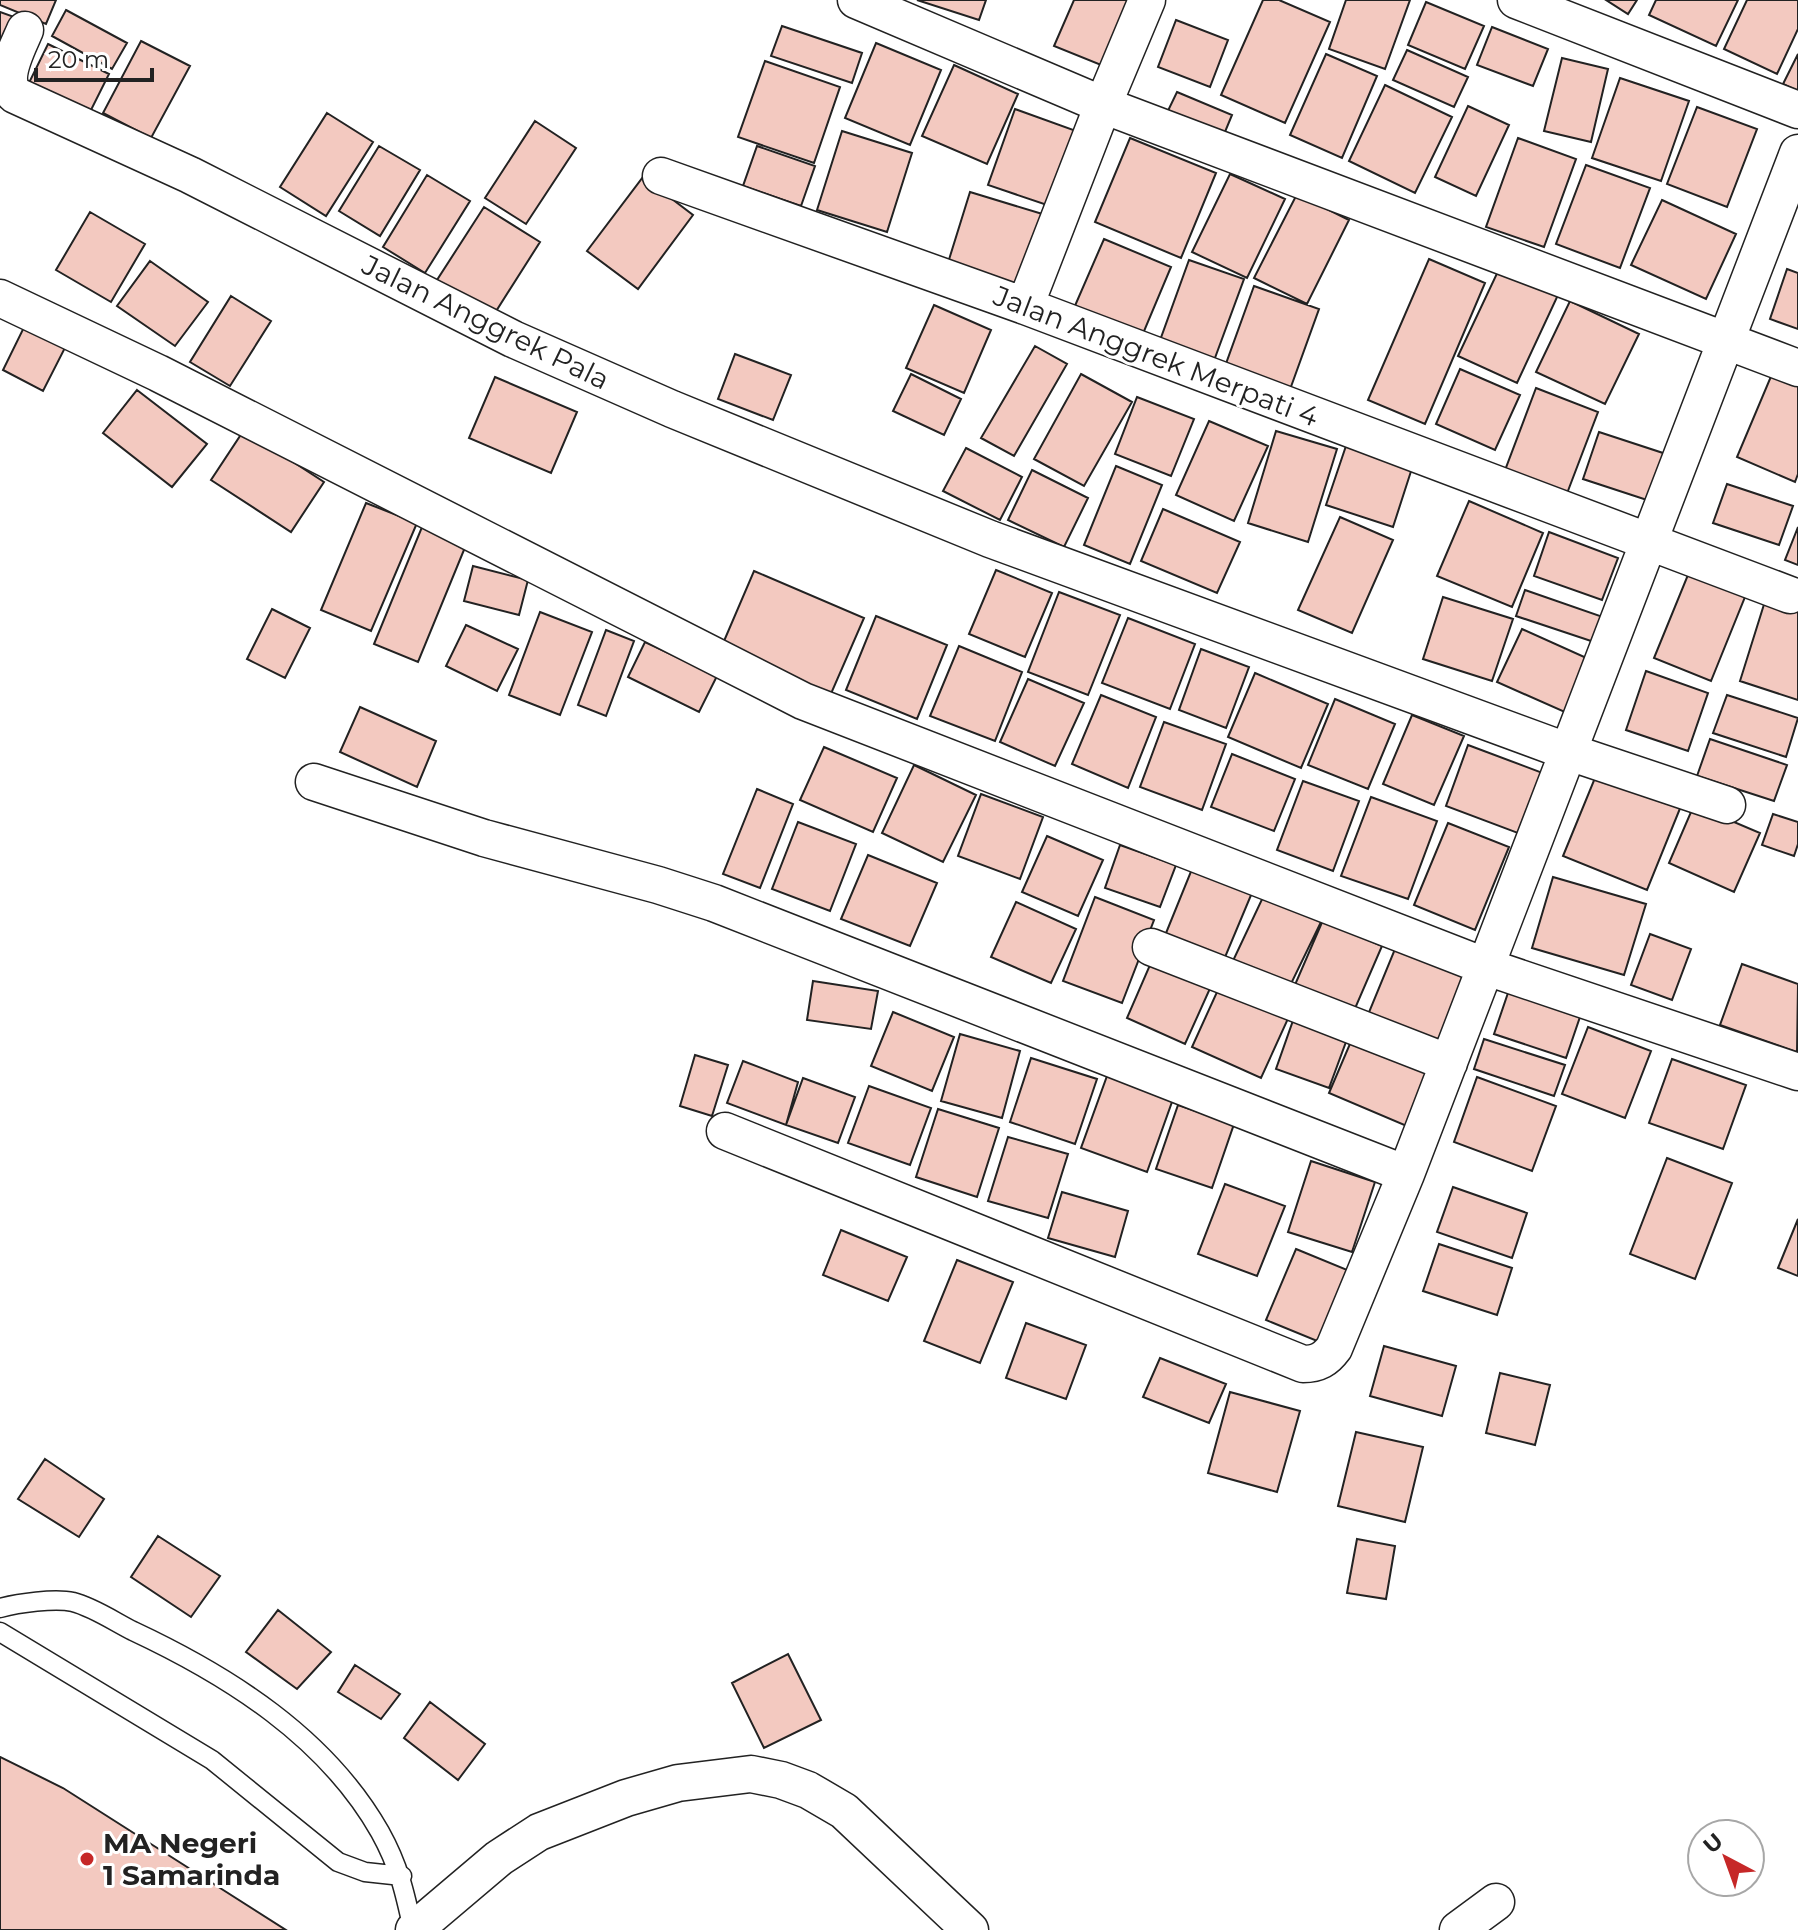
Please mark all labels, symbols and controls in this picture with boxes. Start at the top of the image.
scale bar [36,32,152,82]
text: 20 m [48,45,109,74]
street label: Jalan Anggrek Pala [356,247,615,397]
street label: Jalan Anggrek Merpati 4 [988,278,1324,434]
north arrow [1686,1818,1766,1898]
place label: MA Negeri 1 Samarinda [103,1826,280,1892]
text: U [1698,1827,1729,1859]
marker: MA Negeri 1 Samarinda [78,1850,96,1868]

